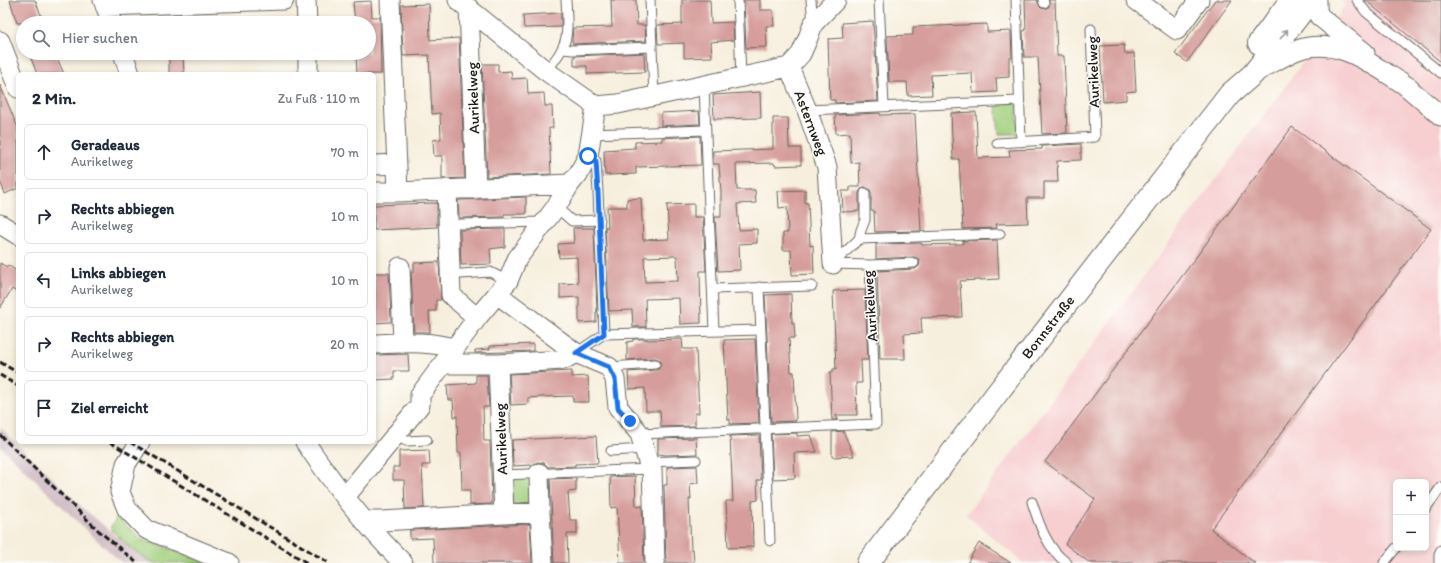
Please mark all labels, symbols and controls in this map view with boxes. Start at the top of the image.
search box [16,16,376,60]
icon: search [30,27,52,49]
text: Hier suchen [62,29,138,47]
one-way arrow [1280,29,1289,40]
street label: Aurikelweg [1083,35,1103,108]
street label: Aurikelweg [463,61,483,134]
text: 2 Min. [32,88,76,108]
street label: Asternweg [790,88,832,158]
text: Zu Fuß · 110 m [278,91,360,106]
text: Geradeaus [71,136,140,154]
icon: ahead [33,141,55,163]
text: 70 m [331,145,359,160]
route start [579,147,597,165]
text: Aurikelweg [71,154,133,169]
text: Rechts abbiegen [71,200,174,218]
icon: right [33,205,55,227]
text: 10 m [331,209,359,224]
text: Aurikelweg [71,218,133,233]
text: Links abbiegen [71,264,166,282]
icon: left [33,269,55,291]
street label: Aurikelweg [858,269,881,342]
text: 10 m [331,273,359,288]
text: Aurikelweg [71,282,133,297]
street label: Bonnstraße [1018,292,1078,362]
text: Rechts abbiegen [71,328,174,346]
icon: right [33,333,55,355]
text: 20 m [330,337,359,352]
text: Aurikelweg [71,346,133,361]
icon: arrive [33,397,55,419]
text: Ziel erreicht [71,399,148,417]
street label: Aurikelweg [491,402,511,475]
route end [621,412,639,430]
map controls [1393,479,1429,551]
button: + [1393,479,1429,515]
button: − [1393,515,1429,551]

